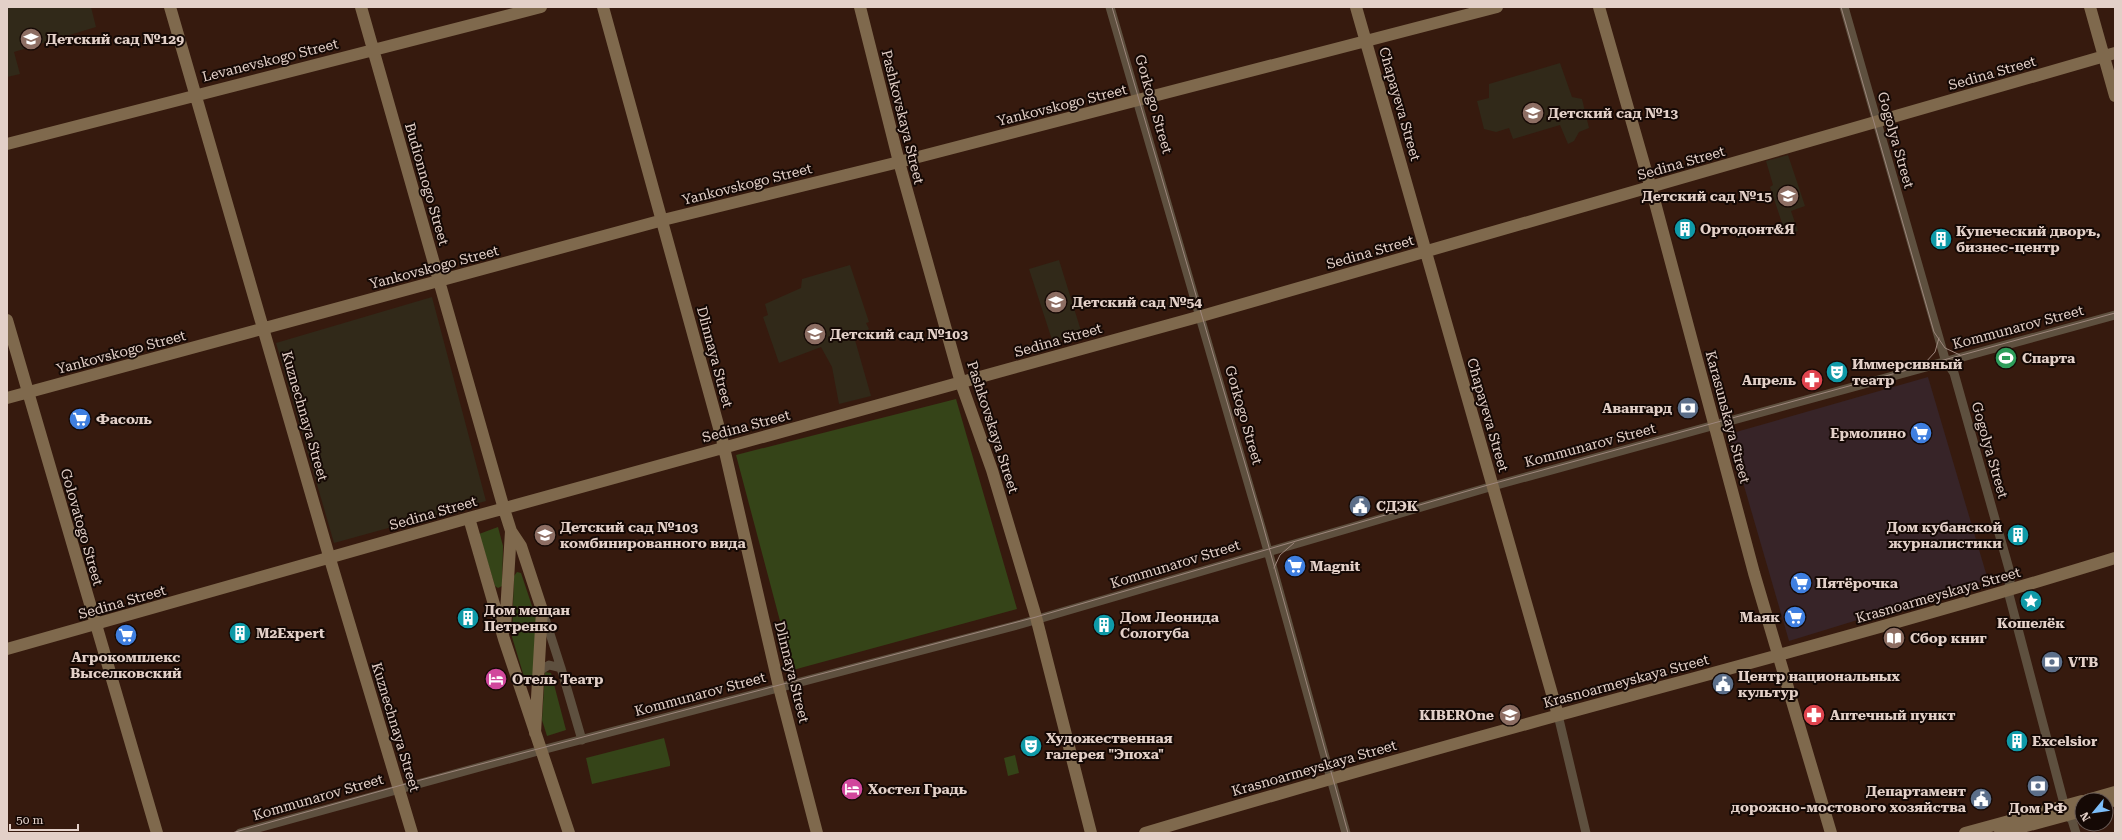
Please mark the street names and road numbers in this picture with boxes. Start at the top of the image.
street label: Levanevskogo Street [200,35,340,85]
street label: Chapayeva Street [1376,45,1424,163]
street label: Pashkovskaya Street [879,48,927,186]
street label: Gorkogo Street [1132,53,1176,155]
street label: Sedina Street [1946,53,2038,93]
street label: Yankovskogo Street [995,81,1129,129]
street label: Gogolya Street [1875,90,1917,190]
street label: Budionnogo Street [402,121,452,247]
street label: Sedina Street [1635,143,1727,183]
street label: Yankovskogo Street [680,160,814,208]
street label: Sedina Street [1324,232,1416,272]
street label: Yankovskogo Street [368,242,500,292]
street label: Kommunarov Street [1951,302,2085,352]
street label: Dlinnaya Street [694,305,736,409]
street label: Sedina Street [1012,320,1104,360]
street label: Yankovskogo Street [55,327,187,377]
street label: Kuznechnaya Street [279,349,331,483]
street label: Karasunskaya Street [1703,349,1753,485]
street label: Chapayeva Street [1464,356,1512,474]
street label: Pashkovskaya Street [964,359,1022,495]
street label: Gorkogo Street [1222,364,1266,466]
street label: Gogolya Street [1969,400,2011,500]
street label: Sedina Street [700,407,792,445]
street label: Kommunarov Street [1523,420,1657,470]
street label: Golovatogo Street [58,467,106,587]
street label: Sedina Street [387,493,479,533]
street label: Kommunarov Street [1108,537,1242,591]
street label: Krasnoarmeyskaya Street [1854,564,2022,626]
street label: Sedina Street [76,582,168,622]
street label: Dlinnaya Street [772,620,812,724]
street label: Krasnoarmeyskaya Street [1541,651,1711,711]
street label: Kuznechnaya Street [369,660,423,794]
street label: Kommunarov Street [633,669,767,719]
street label: Krasnoarmeyskaya Street [1230,737,1398,799]
street label: Kommunarov Street [251,771,385,823]

